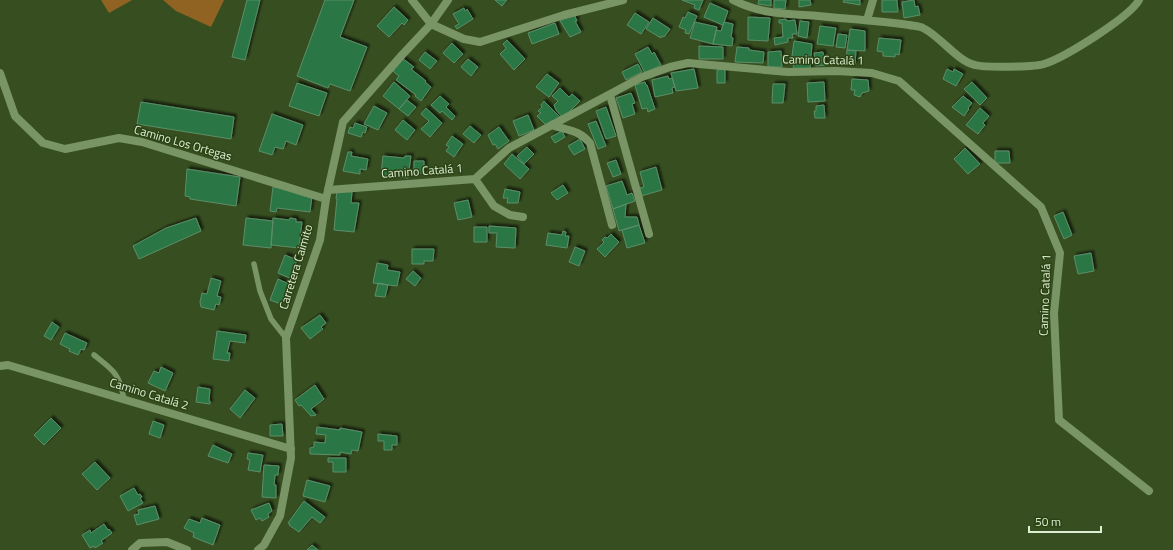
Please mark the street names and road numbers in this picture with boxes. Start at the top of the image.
street label: Camino Catalá 1 [782,49,864,70]
street label: Camino Los Ortegas [132,119,235,166]
street label: Camino Catalá 1 [381,158,463,183]
street label: Carretera Caimito [274,222,318,312]
street label: Camino Catalá 1 [1034,254,1055,336]
street label: Camino Catalá 2 [107,373,191,415]

